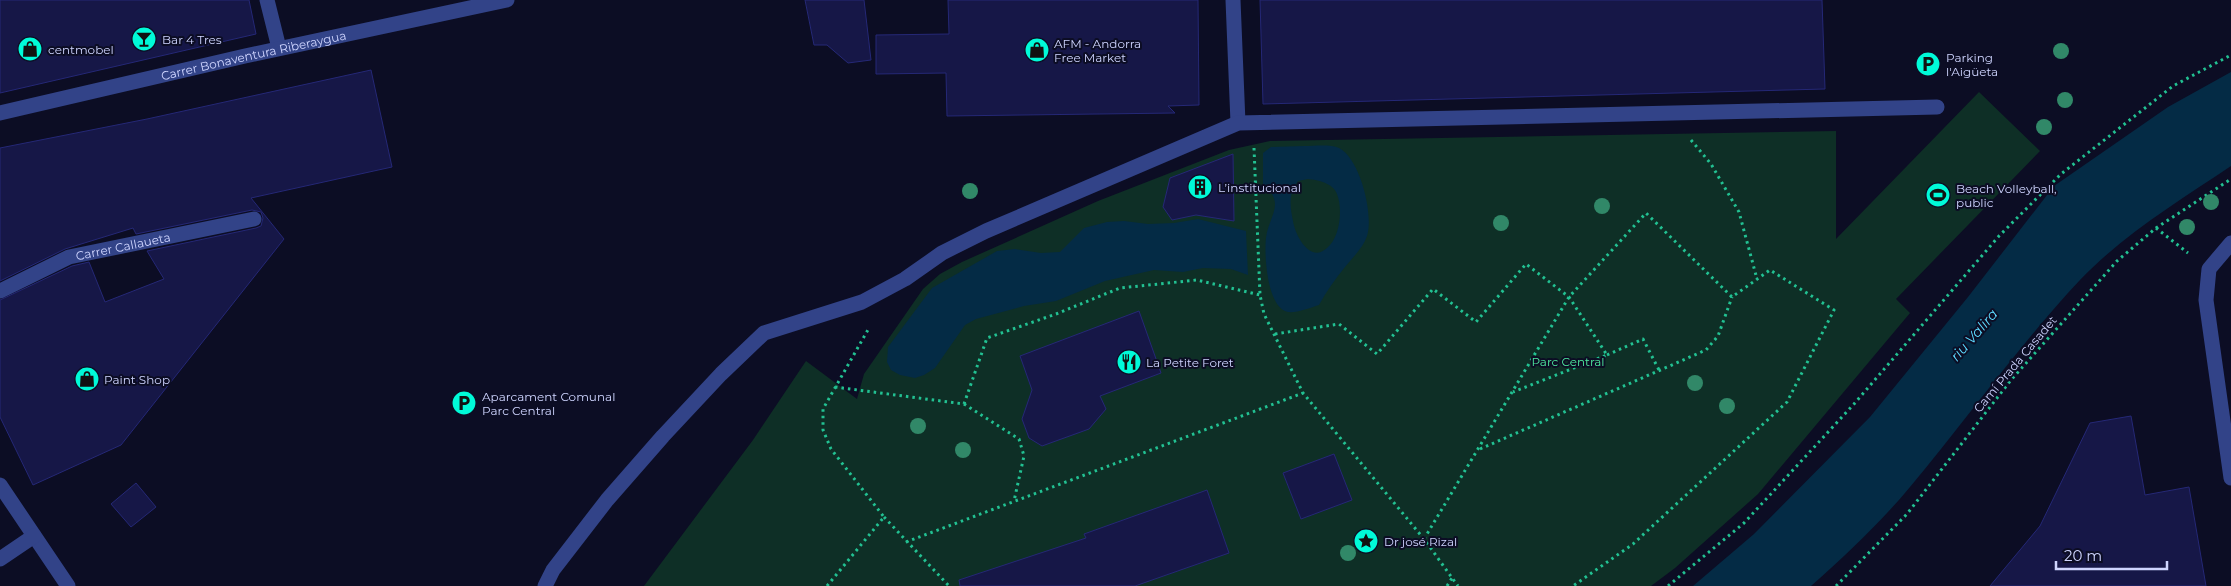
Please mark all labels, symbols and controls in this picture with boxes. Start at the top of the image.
bar icon: Bar 4 Tres [131,26,157,52]
street label: Carrer Bonaventura Riberaygua [159,27,347,83]
place label: Bar 4 Tres [162,32,222,47]
shop icon: centmobel [17,36,43,62]
place label: AFM - Andorra Free Market [1054,36,1141,65]
shop icon: AFM - Andorra Free Market [1024,37,1050,63]
place label: centmobel [48,42,114,57]
place label: Parking l'Aigüeta [1946,50,1998,79]
parking icon: Parking l'Aigüeta [1915,51,1941,77]
building icon: L’institucional [1187,174,1213,200]
place label: L’institucional [1218,180,1301,195]
place label: Beach Volleyball, public [1956,181,2057,210]
sports icon: Beach Volleyball, public [1925,182,1951,208]
street label: Carrer Callaueta [74,229,172,263]
water label: riu Valira [1946,305,2002,365]
street label: Camí Prada Casadet [1970,313,2060,415]
restaurant icon: La Petite Foret [1116,349,1142,375]
park label: Parc Central [1531,354,1605,369]
place label: La Petite Foret [1146,355,1234,370]
shop icon: Paint Shop [74,366,100,392]
place label: Paint Shop [104,372,170,387]
place label: Aparcament Comunal Parc Central [482,389,615,418]
parking icon: Aparcament Comunal Parc Central [451,390,477,416]
place icon: Dr josé Rizal [1353,528,1379,554]
place label: Dr josé Rizal [1384,534,1457,549]
scale bar [2056,538,2167,570]
text: 20 m [2064,546,2102,565]

